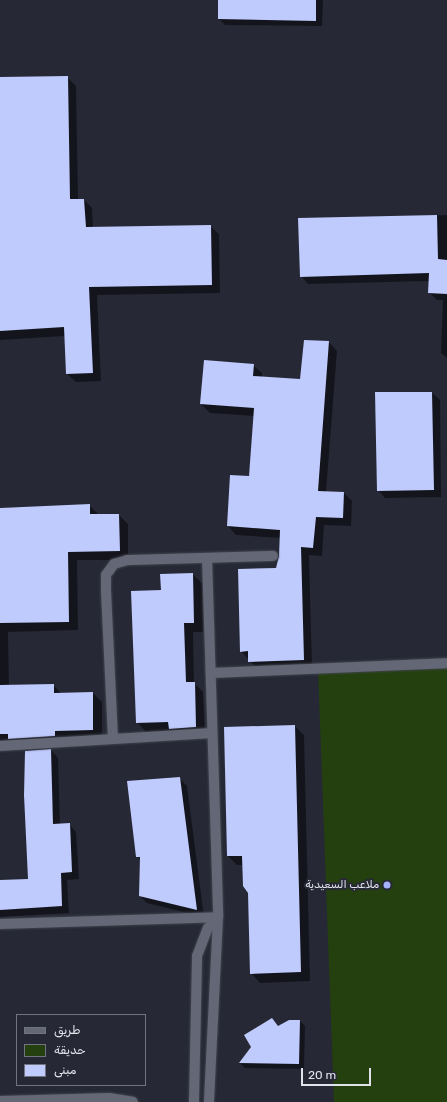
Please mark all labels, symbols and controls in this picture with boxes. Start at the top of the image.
place label: ملاعب السعيدية [305,878,379,892]
marker: ملاعب السعيدية [382,880,392,890]
legend [16,1014,146,1086]
text: طريق [54,1023,80,1037]
text: حديقة [54,1043,86,1057]
scale bar [303,1060,373,1086]
text: مبنى [54,1063,76,1077]
text: 20 m [308,1068,336,1082]

